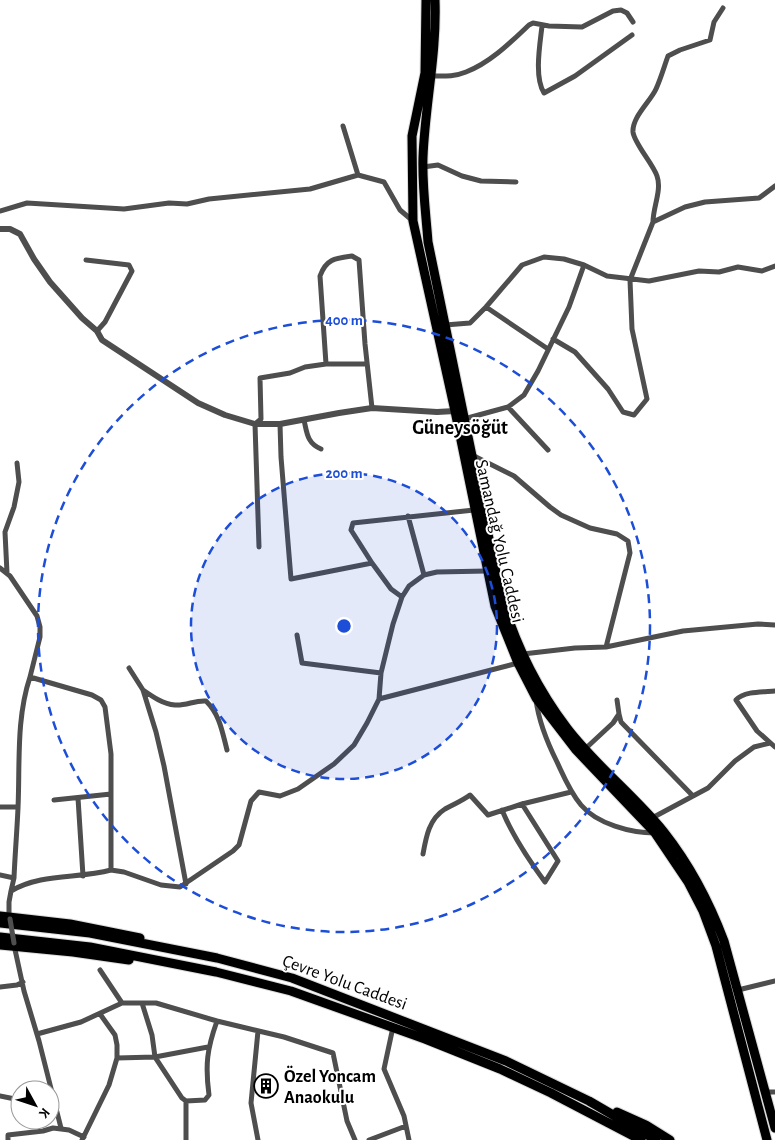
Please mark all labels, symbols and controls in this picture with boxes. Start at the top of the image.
text: 400 m [325,313,363,328]
district label: Güneysöğüt [412,418,508,438]
street label: Samandağ Yolu Caddesi [471,458,527,625]
text: 200 m [325,466,363,481]
centre of rings [335,617,353,635]
street label: Çevre Yolu Caddesi [280,952,409,1014]
place label: Özel Yoncam Anaokulu [284,1065,376,1107]
building icon: Özel Yoncam Anaokulu [253,1073,279,1099]
north arrow [10,1080,60,1130]
text: K [36,1105,52,1121]

